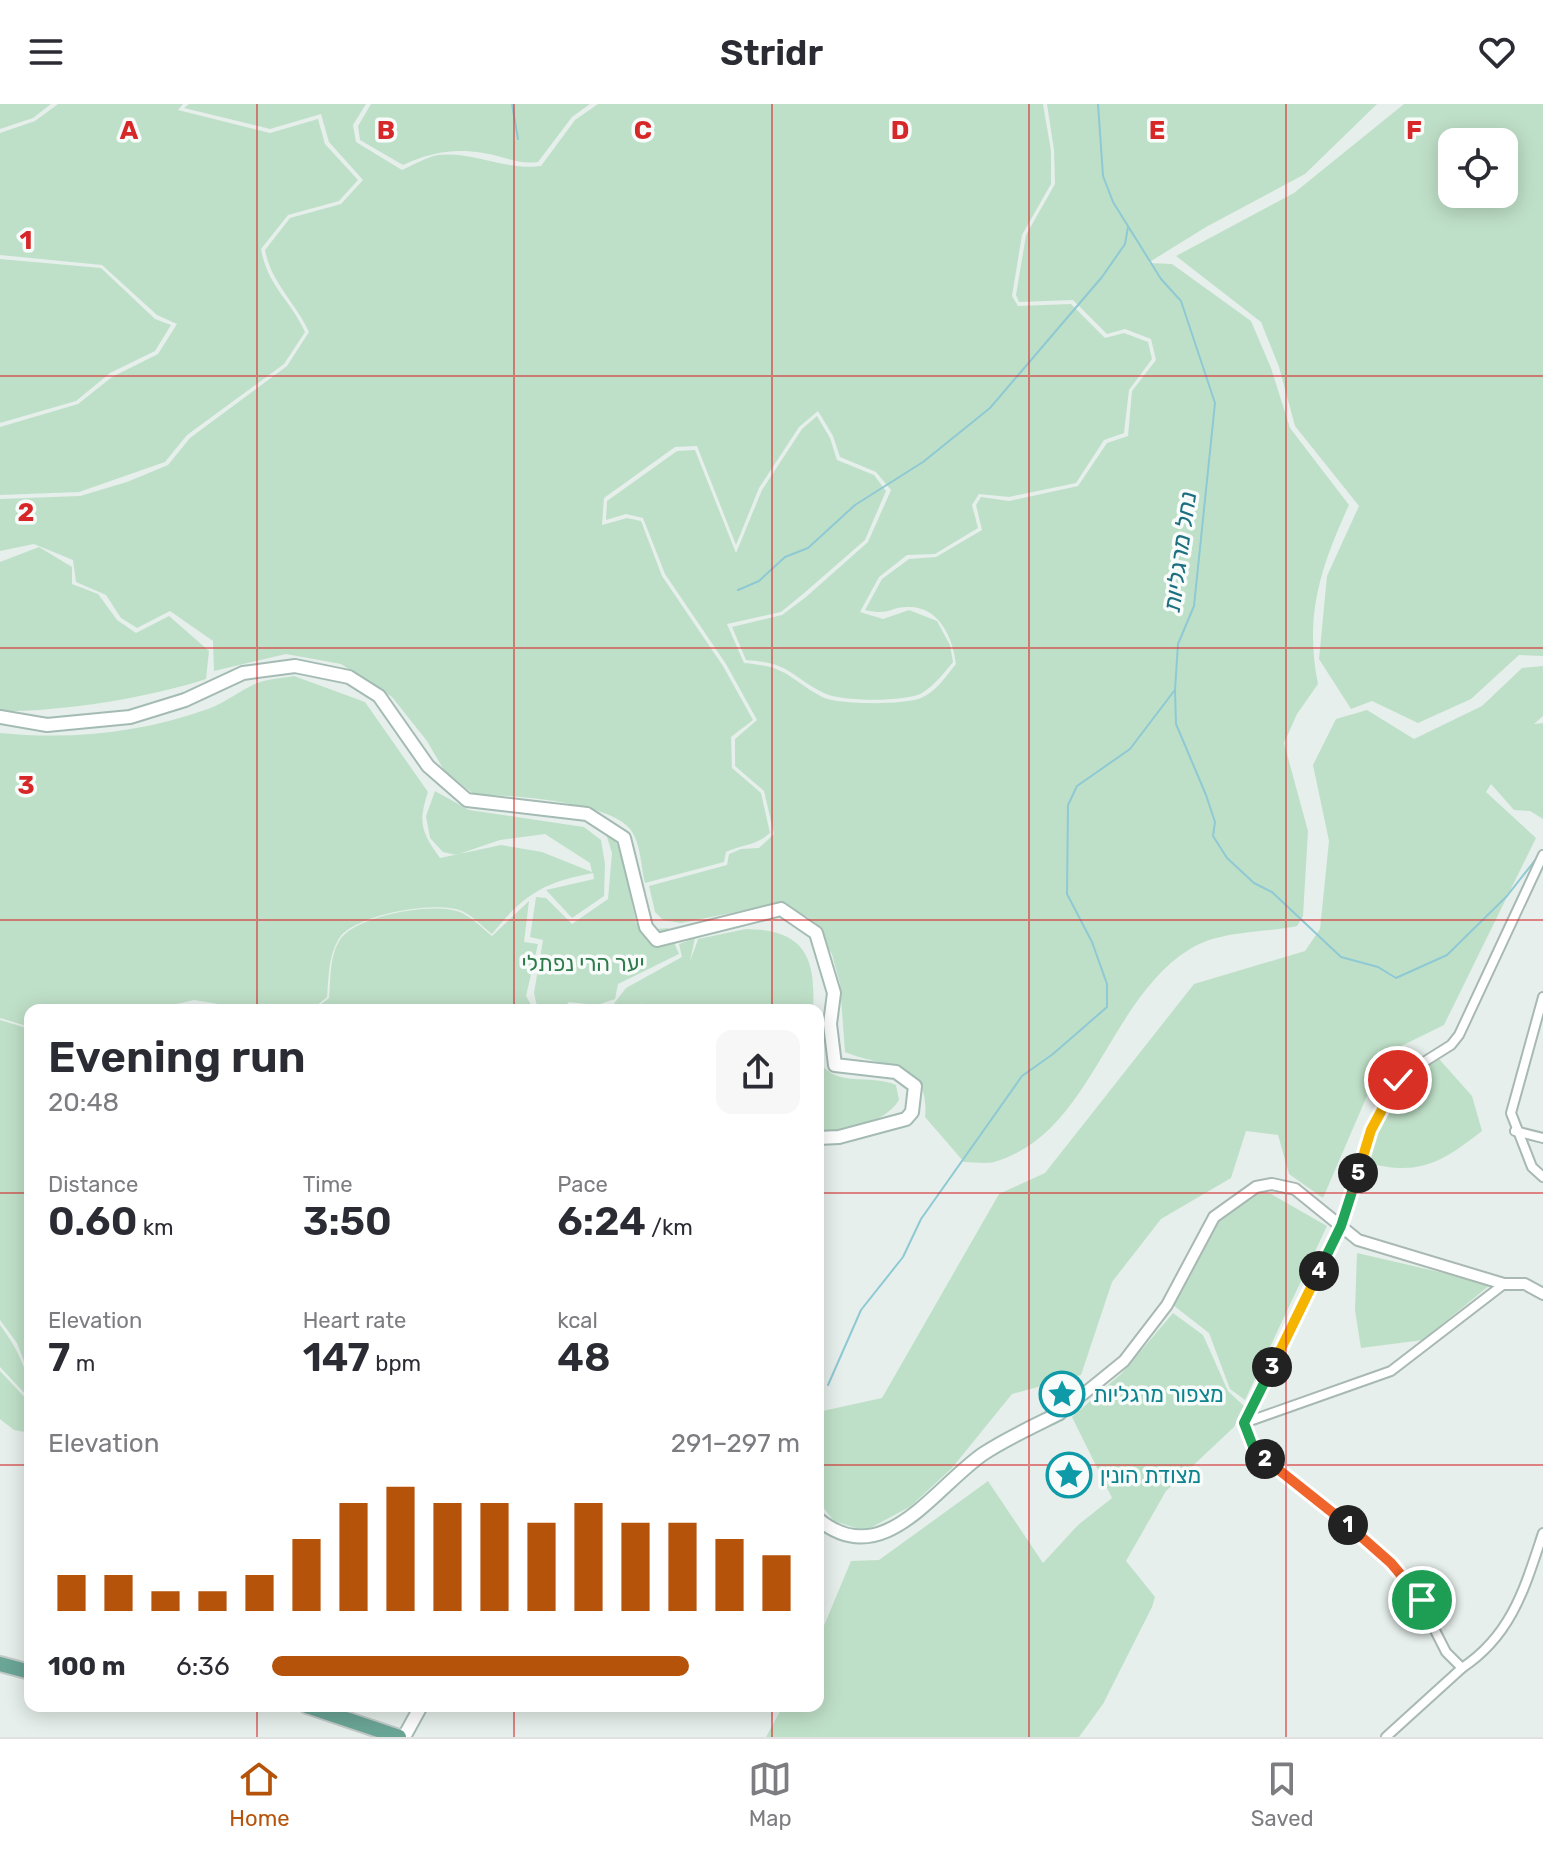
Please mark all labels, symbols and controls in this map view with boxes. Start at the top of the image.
icon: menu [24,30,68,74]
icon: heart [1475,30,1519,74]
text: Stridr [720,31,823,74]
text: A [120,115,139,146]
text: B [377,115,395,146]
text: C [634,115,652,146]
text: D [891,115,909,146]
text: E [1149,115,1165,146]
text: F [1406,115,1422,146]
map controls [1438,128,1518,208]
button: locate [1438,128,1518,208]
text: 1 [20,225,32,256]
water label: נחל מרגליות [1158,490,1202,614]
text: 2 [18,497,34,528]
text: 3 [17,770,35,801]
park label: יער הרי נפתלי [521,950,645,977]
button: share [716,1030,800,1114]
text: Evening run [48,1031,306,1083]
pin [1364,1046,1432,1114]
icon: check [1376,1058,1420,1102]
text: 20:48 [48,1087,119,1118]
pin: 5 [1338,1153,1378,1193]
text: 5 [1351,1159,1365,1186]
text: Distance [48,1171,138,1198]
text: Time [303,1171,353,1198]
text: Pace [557,1171,608,1198]
text: 0.60 [48,1198,137,1245]
text: 3:50 [303,1198,392,1245]
text: 6:24 [557,1198,646,1245]
text: km [137,1214,174,1241]
text: /km [646,1214,693,1241]
pin: 4 [1299,1251,1339,1291]
text: 4 [1311,1257,1327,1284]
text: Elevation [48,1307,142,1334]
text: Heart rate [303,1307,406,1334]
text: kcal [557,1307,598,1334]
text: 7 [48,1334,70,1381]
text: 147 [303,1334,370,1381]
text: 48 [557,1334,611,1381]
pin: 3 [1252,1347,1292,1387]
text: m [70,1350,95,1377]
text: bpm [370,1350,421,1377]
text: 3 [1265,1353,1279,1380]
place icon: מצפור מרגליות [1038,1370,1086,1418]
place label: מצפור מרגליות [1093,1381,1224,1408]
text: Elevation [48,1428,159,1459]
text: 291–297 m [671,1428,800,1459]
pin: 2 [1245,1439,1285,1479]
text: 2 [1258,1445,1272,1472]
place icon: מצודת הונין [1045,1451,1093,1499]
place label: מצודת הונין [1100,1462,1201,1489]
pin: 1 [1328,1505,1368,1545]
text: 1 [1343,1511,1353,1538]
pin [1388,1566,1456,1634]
icon: arrive [1400,1578,1444,1622]
text: 100 m [48,1651,126,1682]
text: 6:36 [176,1651,230,1682]
tab: Home [229,1757,290,1832]
tab: Map [748,1757,792,1832]
tab: Saved [1251,1757,1314,1832]

